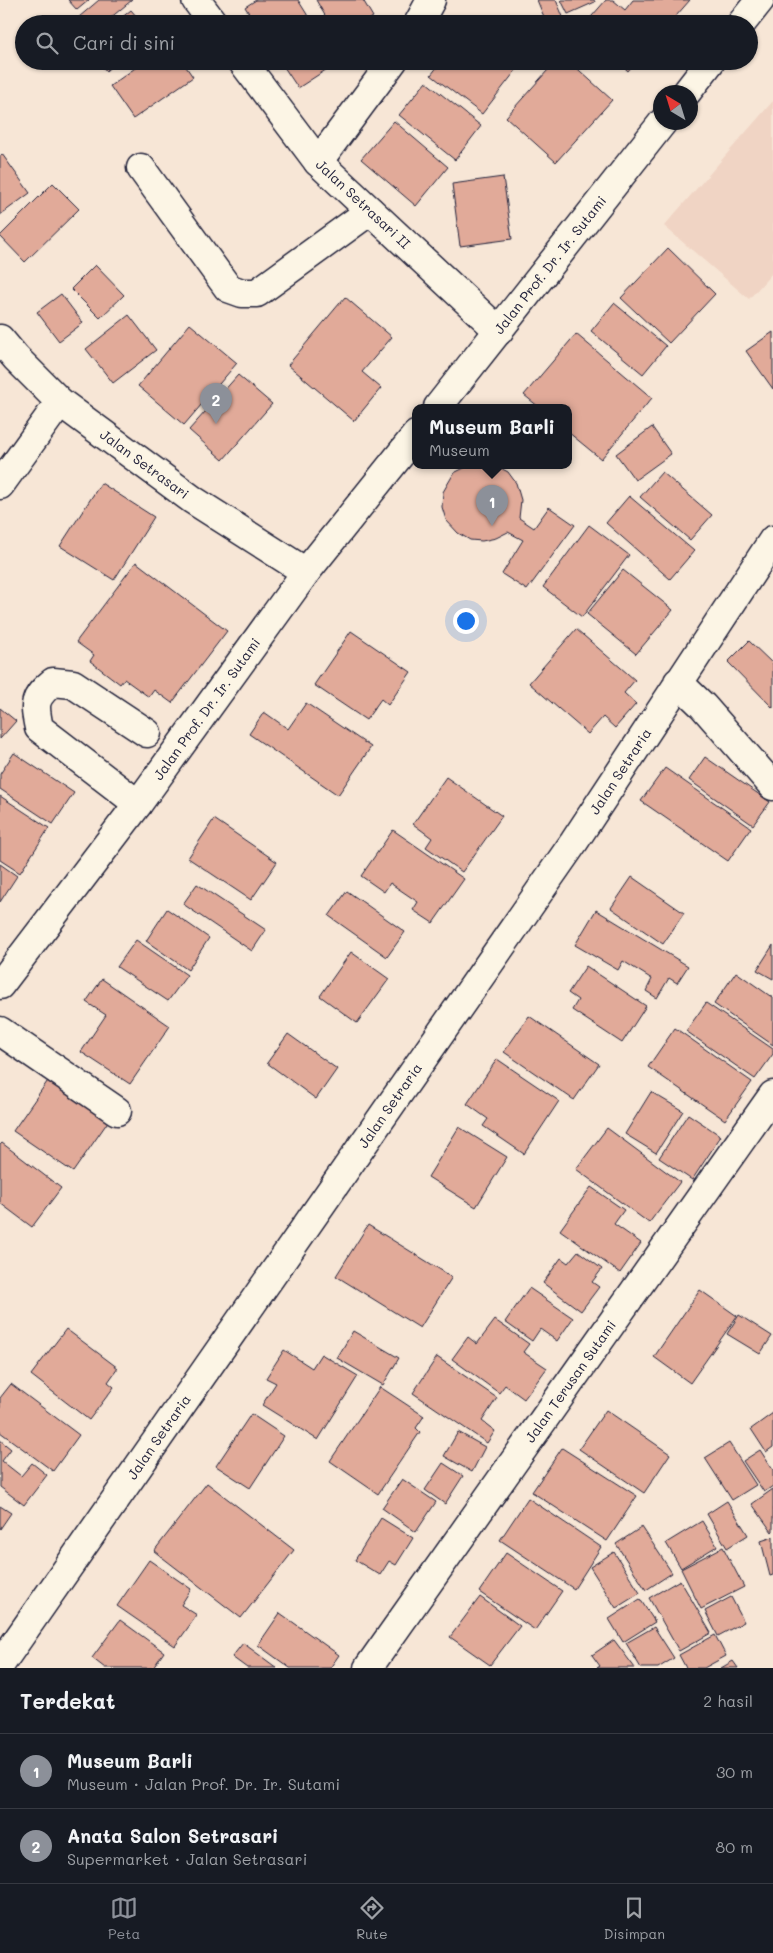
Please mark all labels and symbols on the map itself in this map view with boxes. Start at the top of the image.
north arrow [653,85,698,130]
street label: Jalan Setrasari II [312,155,415,253]
street label: Jalan Prof. Dr. Ir. Sutami [489,192,610,338]
pin: 2 [200,383,232,424]
street label: Jalan Setrasari [96,425,193,503]
pin: 1 [476,485,508,526]
your location [453,608,479,634]
street label: Jalan Prof. Dr. Ir. Sutami [149,634,264,783]
street label: Jalan Setraria [585,724,655,818]
street label: Jalan Setraria [353,1059,426,1152]
street label: Jalan Terusan Sutami [520,1316,620,1446]
street label: Jalan Setraria [122,1390,195,1483]

